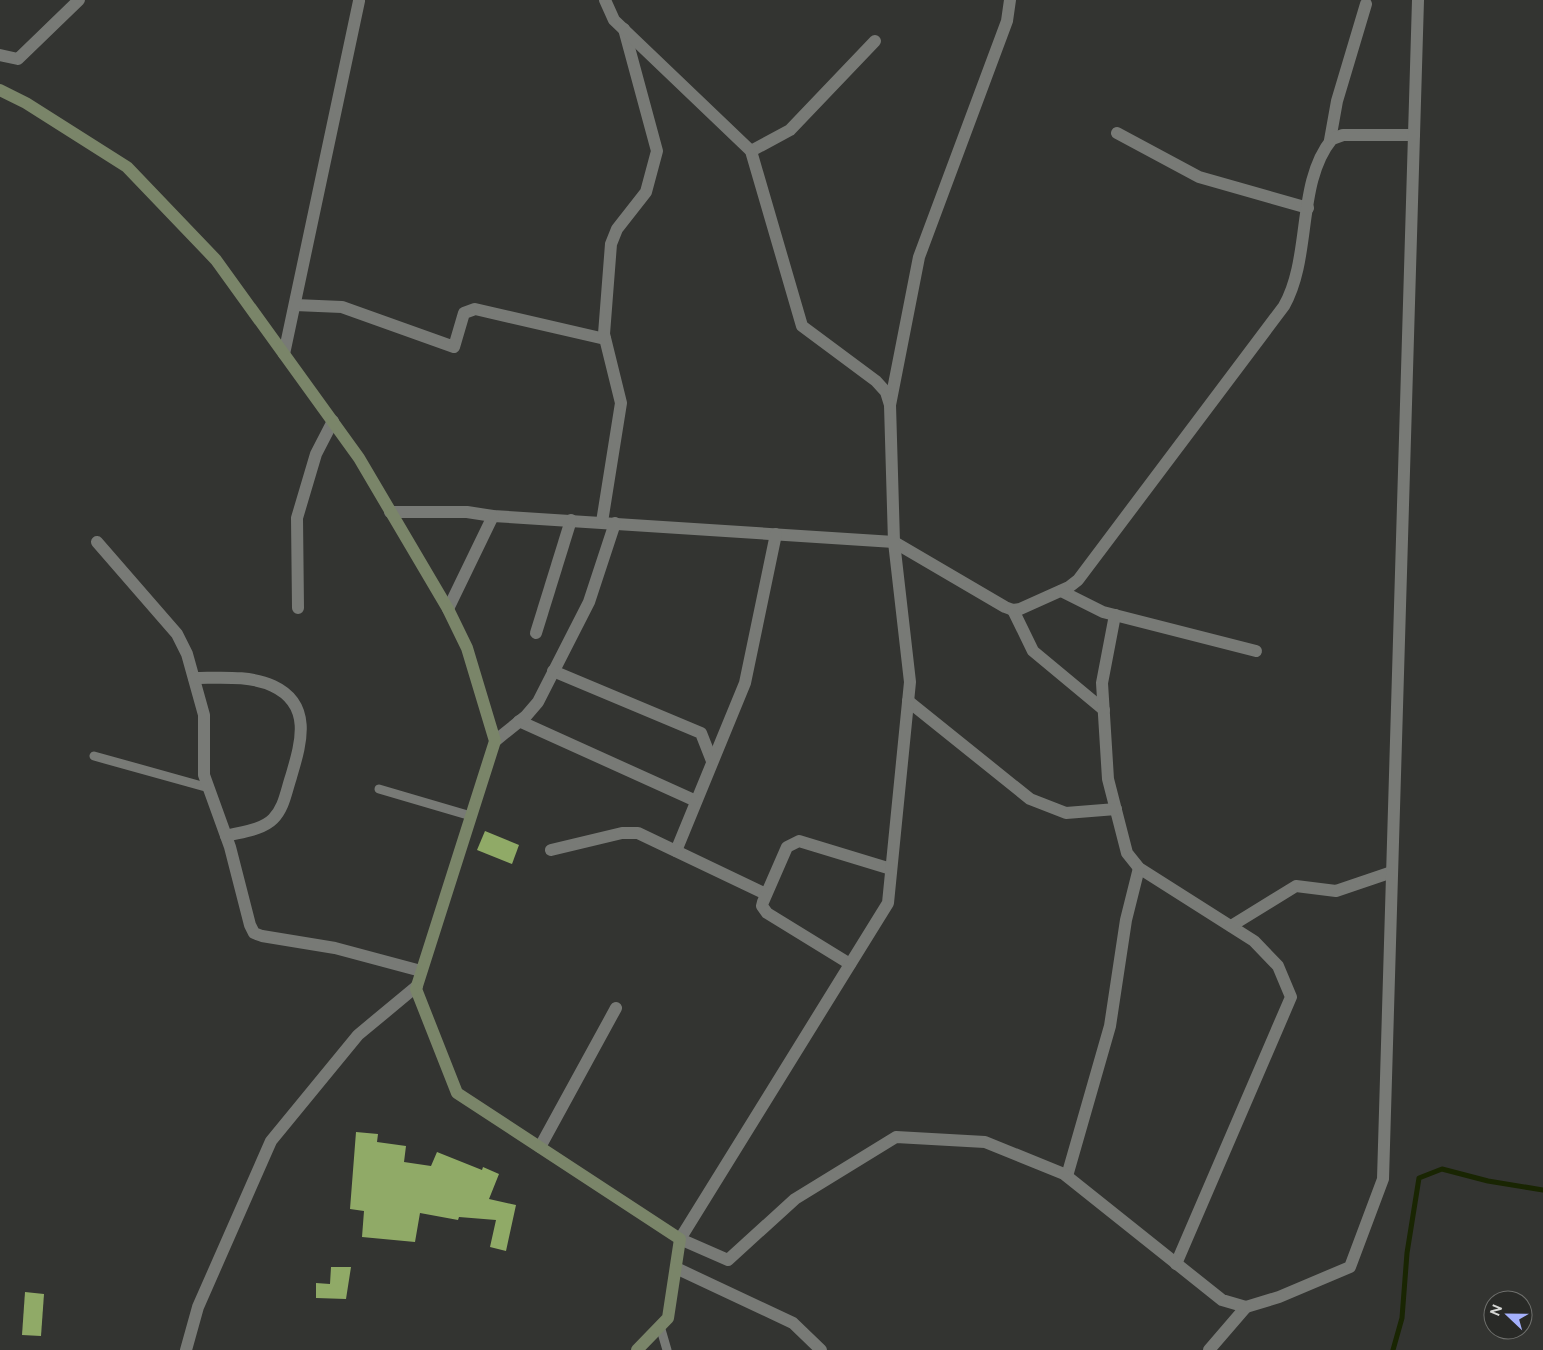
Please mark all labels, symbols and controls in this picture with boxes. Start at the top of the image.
north arrow [1483,1290,1533,1340]
text: N [1487,1302,1506,1319]

